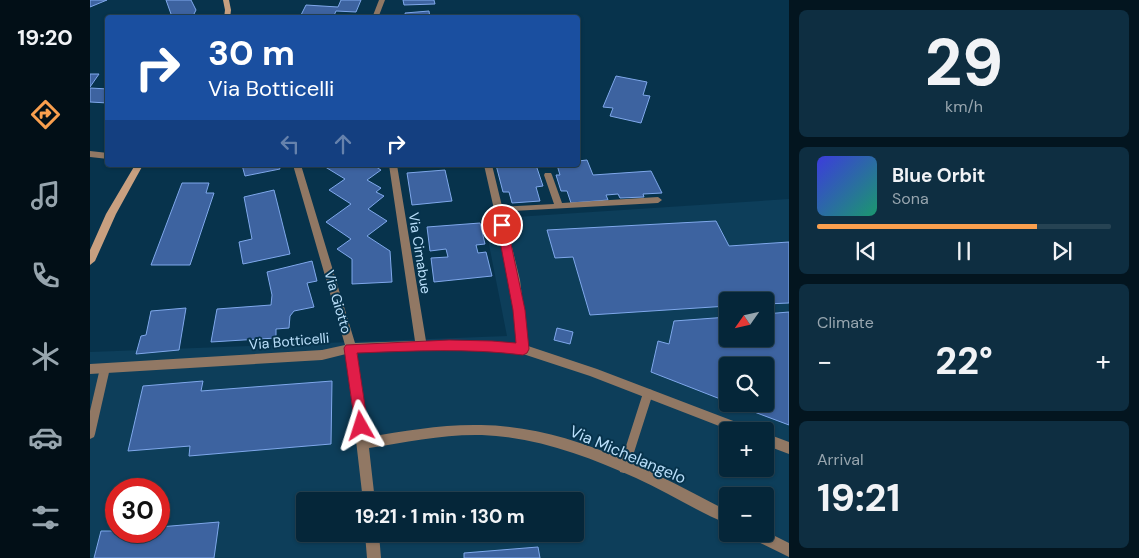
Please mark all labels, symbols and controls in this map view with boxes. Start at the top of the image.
text: 29 [925,21,1003,105]
text: 19:20 [17,23,73,52]
text: 30 m [208,30,295,76]
icon: right [125,35,190,100]
text: Via Botticelli [208,74,334,103]
text: km/h [945,96,983,117]
icon: directions [28,97,63,132]
icon: left [276,130,304,158]
icon: ahead [329,130,357,158]
icon: right [382,130,410,158]
text: Blue Orbit [892,163,985,188]
icon: music [28,178,63,213]
text: Sona [892,188,929,209]
pin [481,204,523,246]
street label: Via Cimabue [405,211,435,295]
icon: arrive [488,211,516,239]
icon: previous [852,237,880,265]
icon: pause [950,237,978,265]
icon: next [1048,237,1076,265]
icon: phone [28,258,63,293]
street label: Via Giotto [320,268,356,336]
north arrow [719,292,774,348]
map controls [719,292,774,542]
text: Climate [817,312,874,333]
street label: Via Botticelli [248,329,330,353]
text: 22° [935,336,993,386]
icon: climate [28,339,63,374]
text: − [817,343,832,380]
text: + [1096,343,1111,380]
button: search [719,357,774,412]
position arrow [334,399,386,451]
icon: car [28,420,63,455]
street label: Via Michelangelo [566,420,689,488]
button: + [719,422,774,477]
text: Arrival [817,449,864,470]
text: 19:21 [817,473,900,523]
speed limit sign: 30 [105,478,170,543]
button: − [719,487,774,542]
icon: filters [28,500,63,535]
text: 19:21 · 1 min · 130 m [355,504,525,529]

